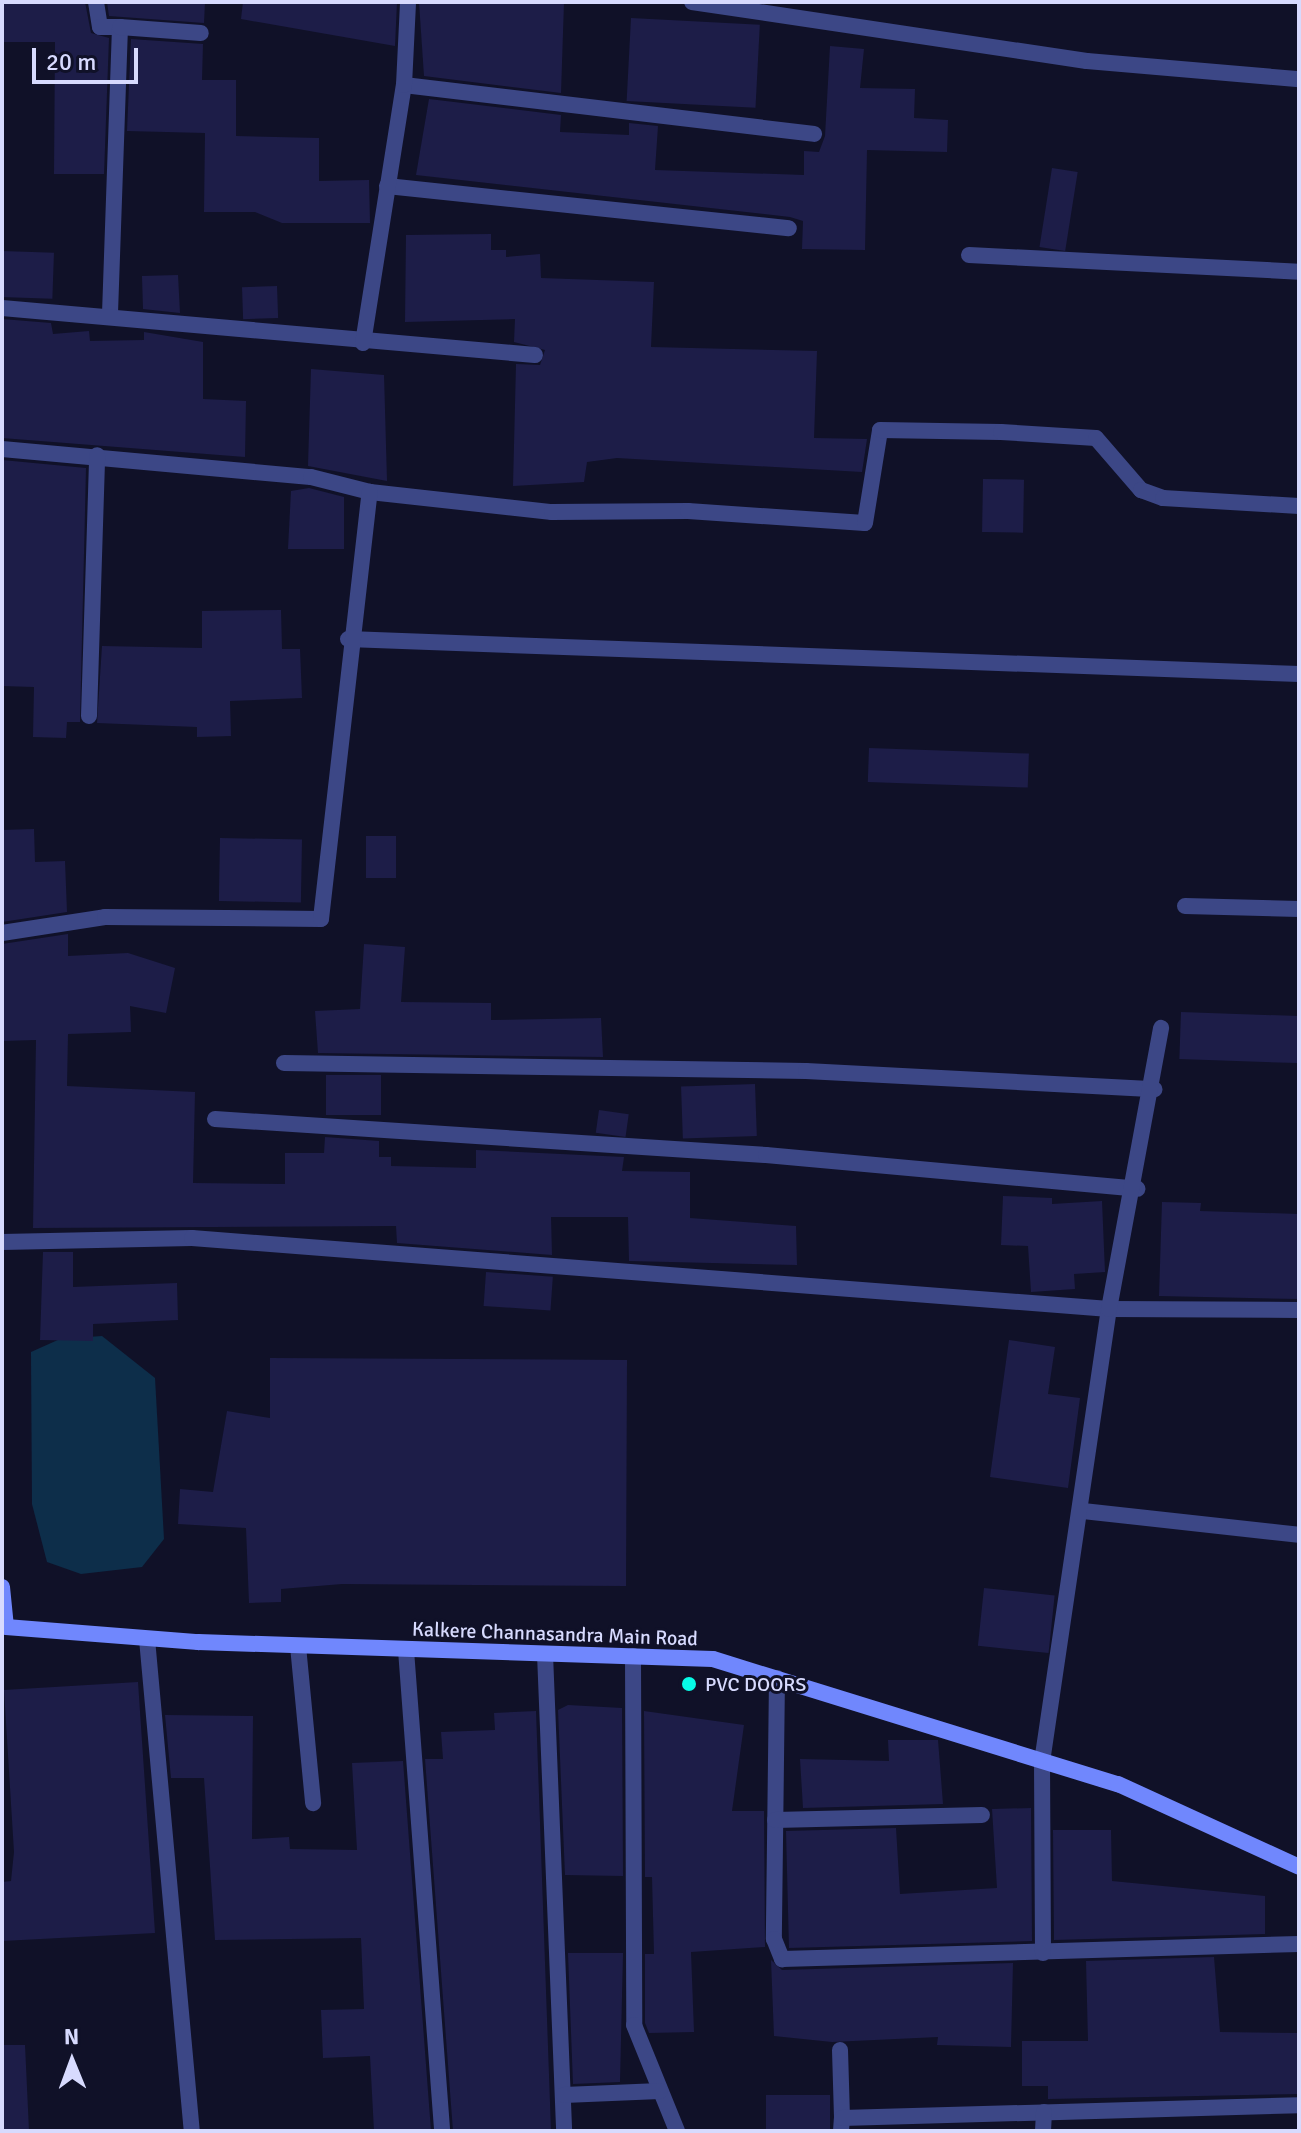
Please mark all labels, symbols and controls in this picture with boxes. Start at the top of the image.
scale bar [36,32,142,82]
text: 20 m [46,47,96,77]
street label: Kalkere Channasandra Main Road [412,1617,698,1651]
place label: PVC DOORS [705,1672,806,1696]
marker: PVC DOORS [680,1675,698,1693]
north arrow [32,2021,112,2101]
text: N [64,2023,79,2050]

